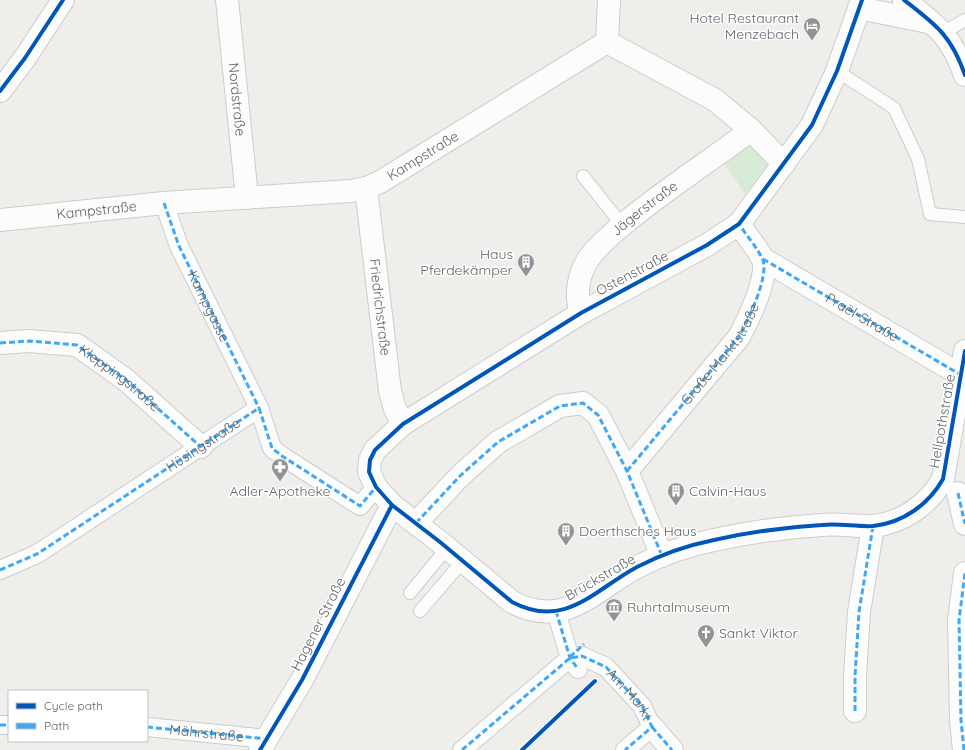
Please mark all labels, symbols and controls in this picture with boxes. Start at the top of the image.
place label: Hotel Restaurant Menzebach [689,9,799,43]
hotel icon: Hotel Restaurant Menzebach [802,16,822,41]
street label: Nordstraße [224,62,250,137]
street label: Kampstraße [384,127,462,184]
street label: Jägerstraße [607,177,681,240]
street label: Kampstraße [55,197,138,223]
place label: Haus Pferdekämper [420,245,514,279]
street label: Ostenstraße [593,246,671,300]
building icon: Haus Pferdekämper [516,252,536,277]
street label: Friedrichstraße [365,258,395,357]
street label: Kampgasse [184,268,234,345]
street label: Praël-Straße [823,289,902,346]
street label: Große Marktstraße [677,300,763,409]
street label: Kleppingstraße [75,340,164,415]
street label: Hellpothstraße [925,372,959,470]
street label: Hüsingstraße [162,414,244,476]
pharmacy icon: Adler-Apotheke [270,457,290,482]
building icon: Calvin-Haus [666,481,686,506]
place label: Adler-Apotheke [229,482,331,500]
place label: Calvin-Haus [689,482,766,500]
building icon: Doerthsches Haus [556,521,576,546]
place label: Doerthsches Haus [579,522,697,540]
street label: Brückstraße [561,550,639,604]
street label: Hagener Straße [287,574,349,674]
museum icon: Ruhrtalmuseum [604,597,624,622]
place label: Ruhrtalmuseum [627,598,730,616]
church icon: Sankt Viktor [696,623,716,648]
place label: Sankt Viktor [719,624,798,642]
street label: Am Markt [603,664,657,724]
legend [8,690,148,742]
text: Cycle path [44,698,103,713]
text: Path [44,718,69,733]
street label: Mährstraße [169,720,245,746]

